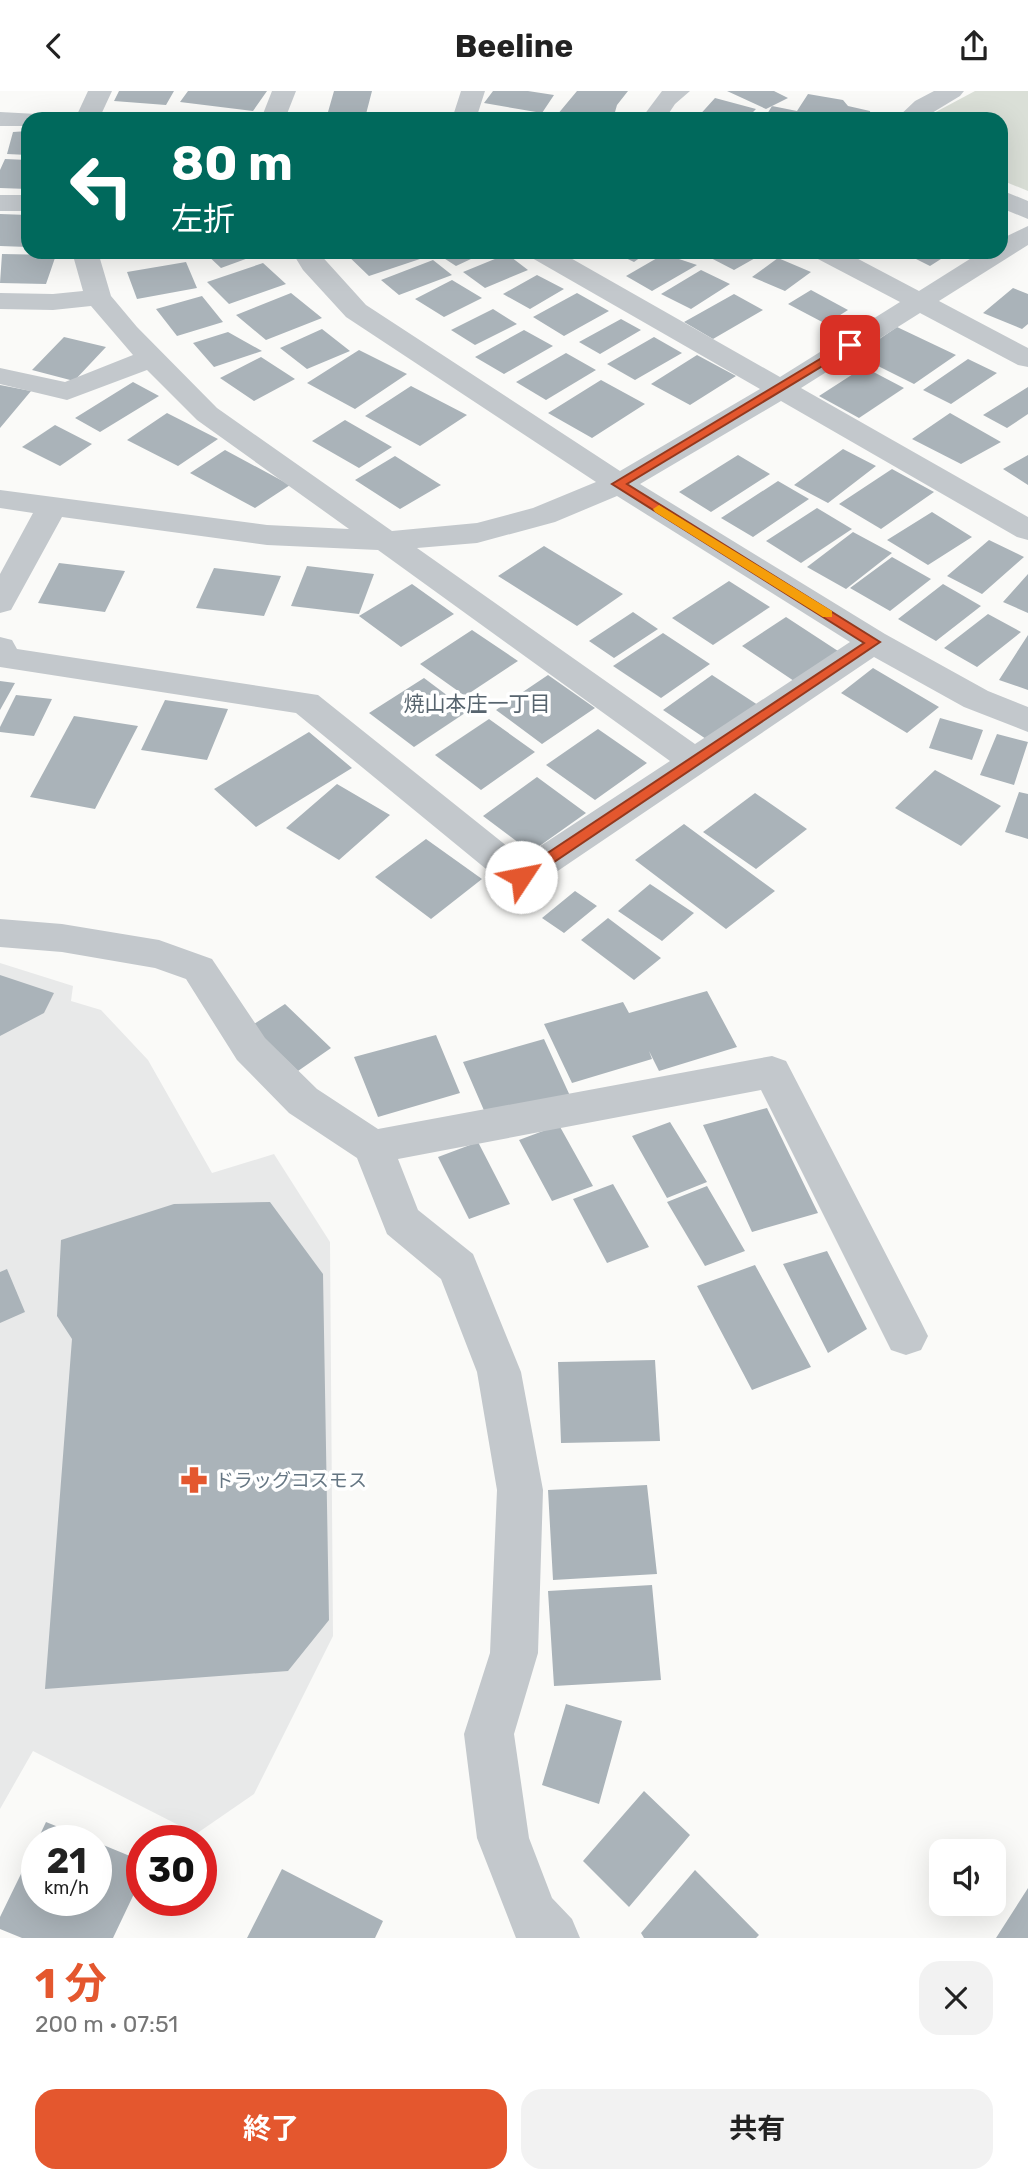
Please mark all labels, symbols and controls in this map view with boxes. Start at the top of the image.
icon: back [35,27,73,65]
text: Beeline [455,27,573,65]
icon: share [955,27,993,65]
text: 80 m [171,134,293,192]
icon: left [56,140,147,231]
text: 左折 [171,200,235,238]
pin [820,315,880,375]
icon: arrive [831,326,869,364]
district label: 焼山本庄一丁目 [404,691,551,716]
position arrow [484,840,558,914]
pharmacy icon: ドラッグコスモス [179,1465,209,1495]
place label: ドラッグコスモス [215,1469,367,1492]
speed limit sign: 30 [126,1825,217,1916]
map controls [929,1839,1006,1916]
button: sound [929,1839,1006,1916]
text: 21 [46,1840,87,1882]
text: km/h [44,1877,89,1899]
text: 1 分 [35,1959,107,2009]
button: close [919,1961,993,2035]
text: 200 m · 07:51 [35,2010,178,2038]
button: 終了 [35,2089,507,2169]
button: 共有 [521,2089,993,2169]

